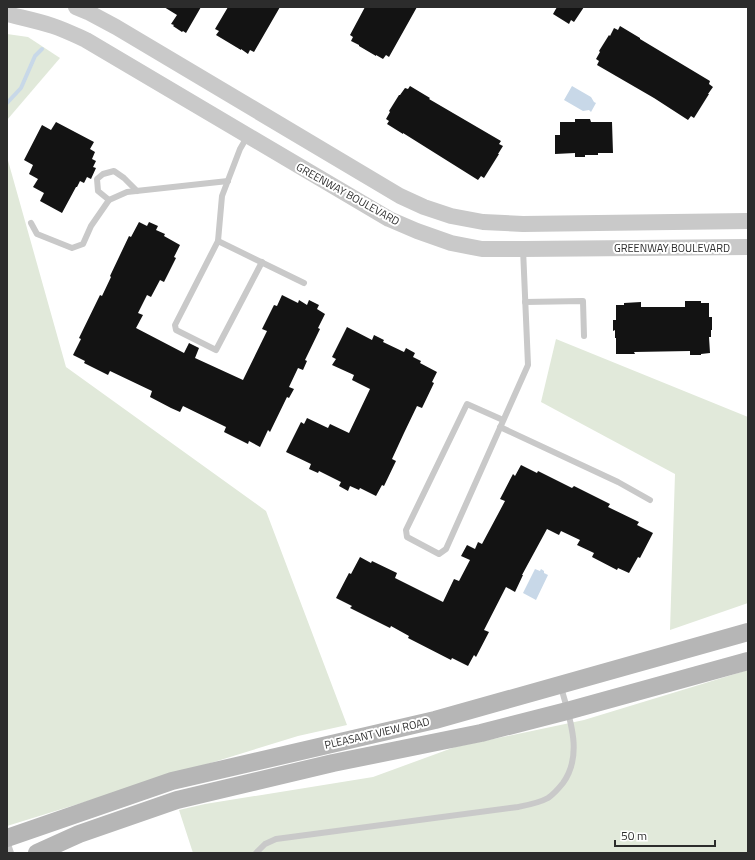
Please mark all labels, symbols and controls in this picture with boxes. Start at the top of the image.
street label: GREENWAY BOULEVARD [293,159,403,229]
street label: GREENWAY BOULEVARD [614,240,730,256]
street label: PLEASANT VIEW ROAD [323,713,431,753]
scale bar [615,822,715,848]
text: 50 m [621,826,647,845]

